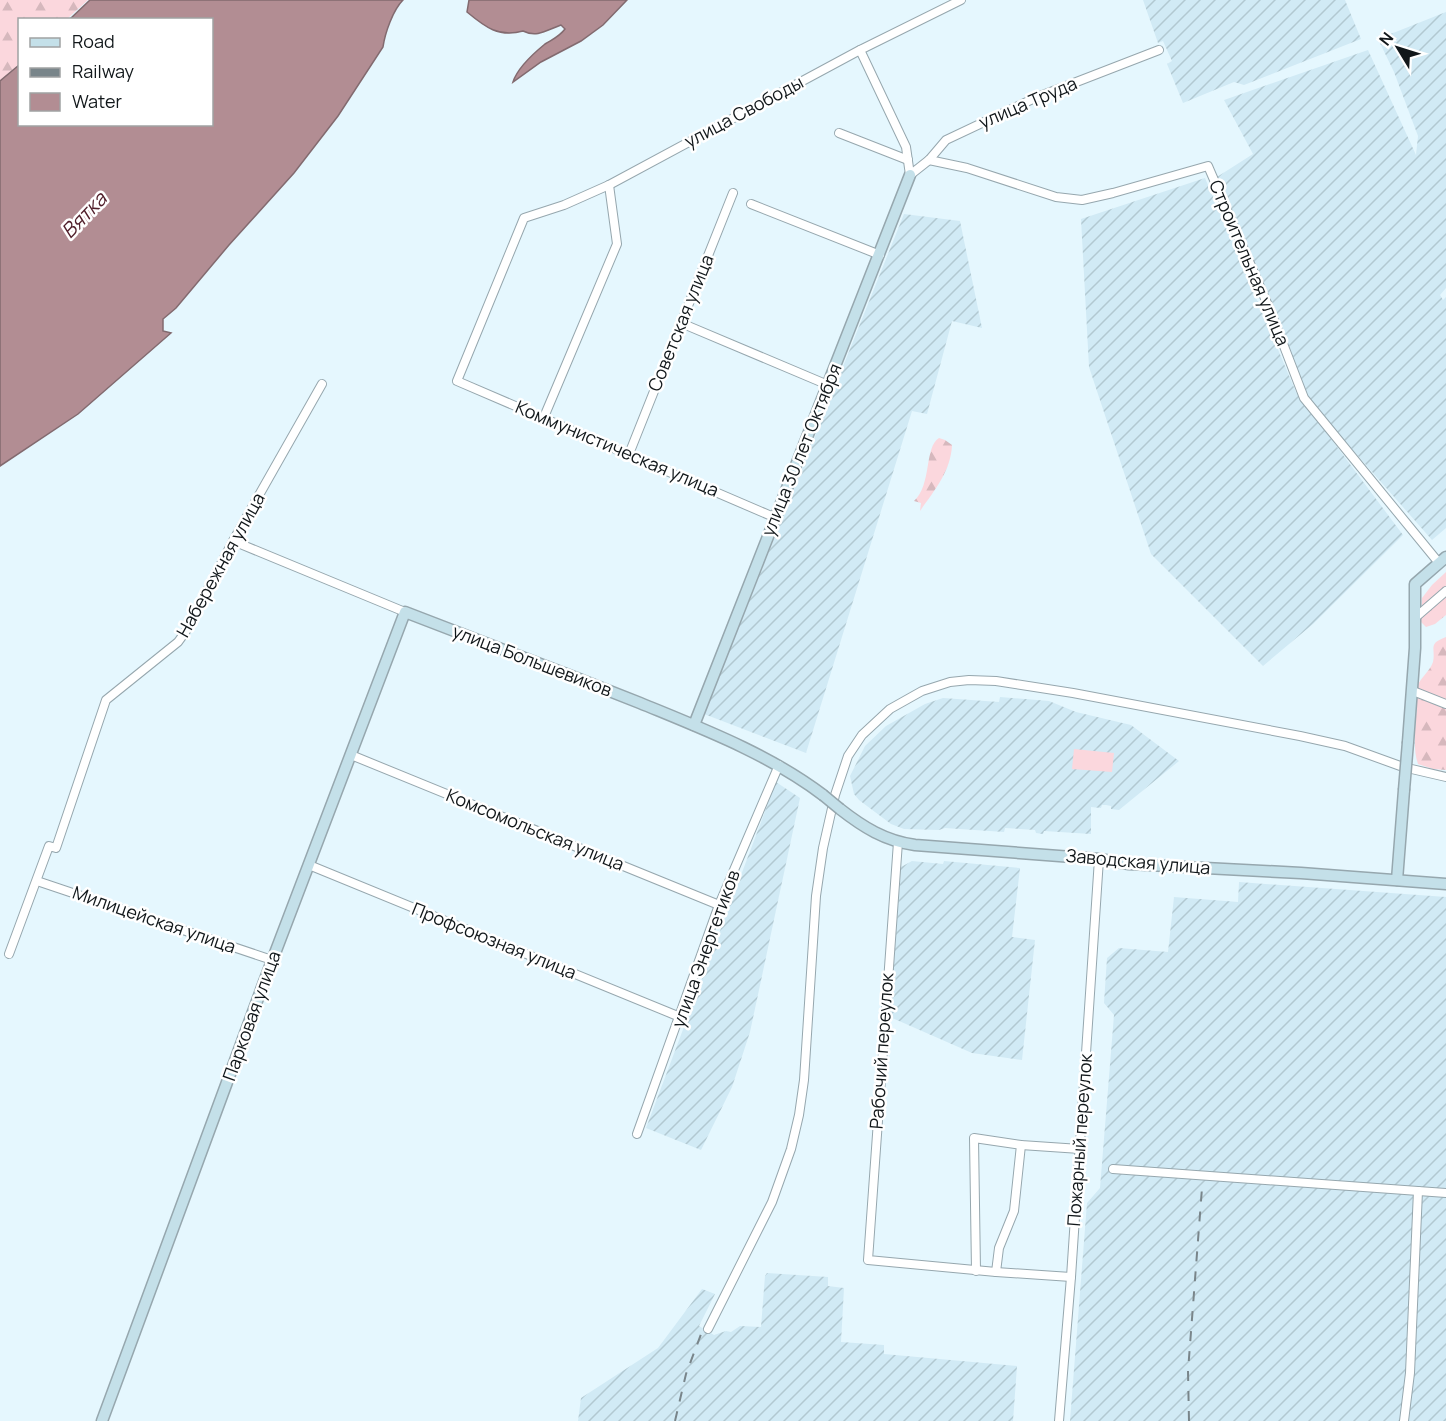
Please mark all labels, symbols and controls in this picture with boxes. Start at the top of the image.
legend [18,18,213,126]
north arrow [1368,18,1428,78]
text: N [1374,27,1398,50]
text: Road [72,29,115,53]
text: Railway [72,59,134,83]
street label: улица Свободы [680,70,807,153]
street label: улица Труда [975,71,1080,134]
text: Water [72,89,122,113]
street label: Строительная улица [1204,176,1296,349]
water label: Вятка [55,185,113,244]
street label: Советская улица [642,251,719,395]
street label: улица 30 лет Октября [755,360,847,540]
street label: Коммунистическая улица [512,394,723,502]
street label: Набережная улица [170,488,270,641]
street label: улица Большевиков [449,619,616,702]
street label: Комсомольская улица [443,782,628,876]
street label: Заводская улица [1065,843,1211,879]
street label: улица Энергетиков [665,866,745,1031]
street label: Милицейская улица [70,880,239,958]
street label: Профсоюзная улица [409,896,580,984]
street label: Парковая улица [216,947,286,1084]
street label: Рабочий переулок [864,971,899,1130]
street label: Пожарный переулок [1061,1052,1097,1227]

